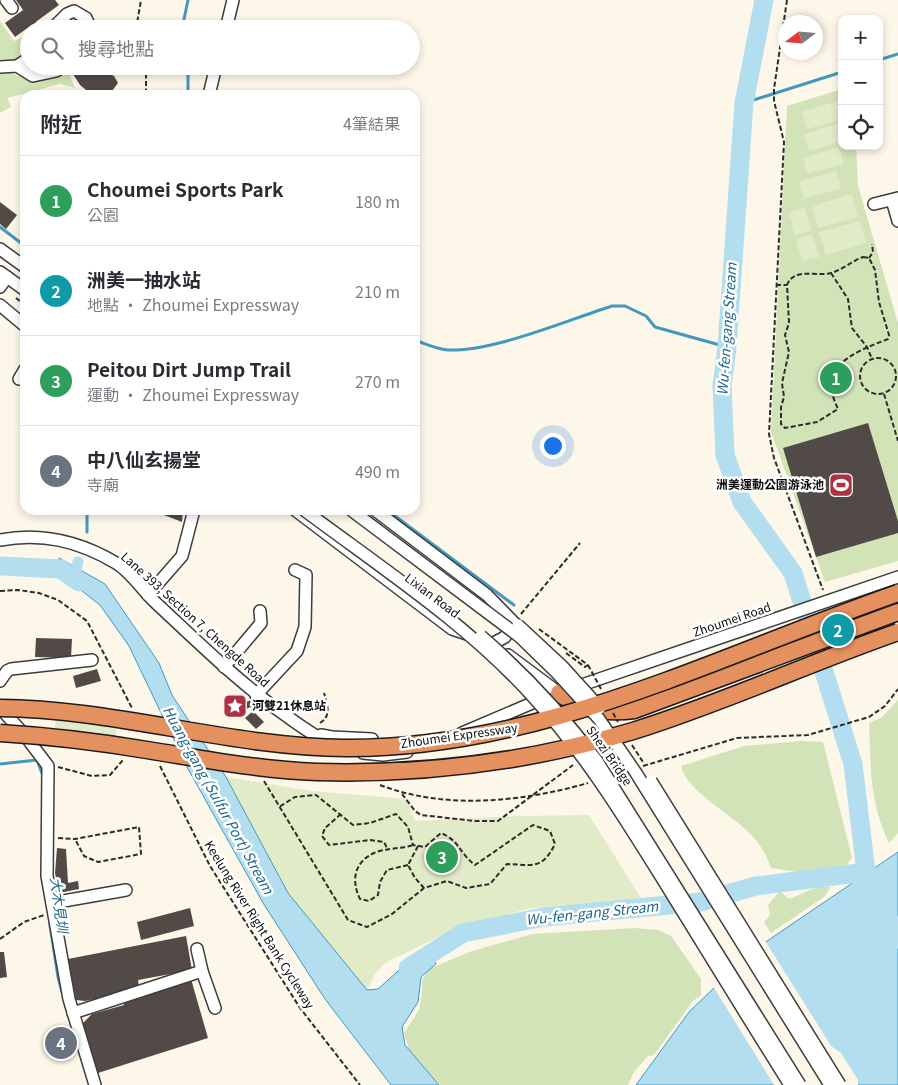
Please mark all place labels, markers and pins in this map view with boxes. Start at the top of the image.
pin: 1 [820,359,852,397]
sports icon: 洲美運動公園游泳池 [828,472,854,498]
place label: 洲美運動公園游泳池 [716,475,824,492]
pin: 2 [822,611,854,649]
place icon: 河雙21休息站 [222,693,248,719]
place label: 河雙21休息站 [252,696,326,713]
pin: 3 [426,838,458,876]
pin: 4 [45,1024,77,1062]

